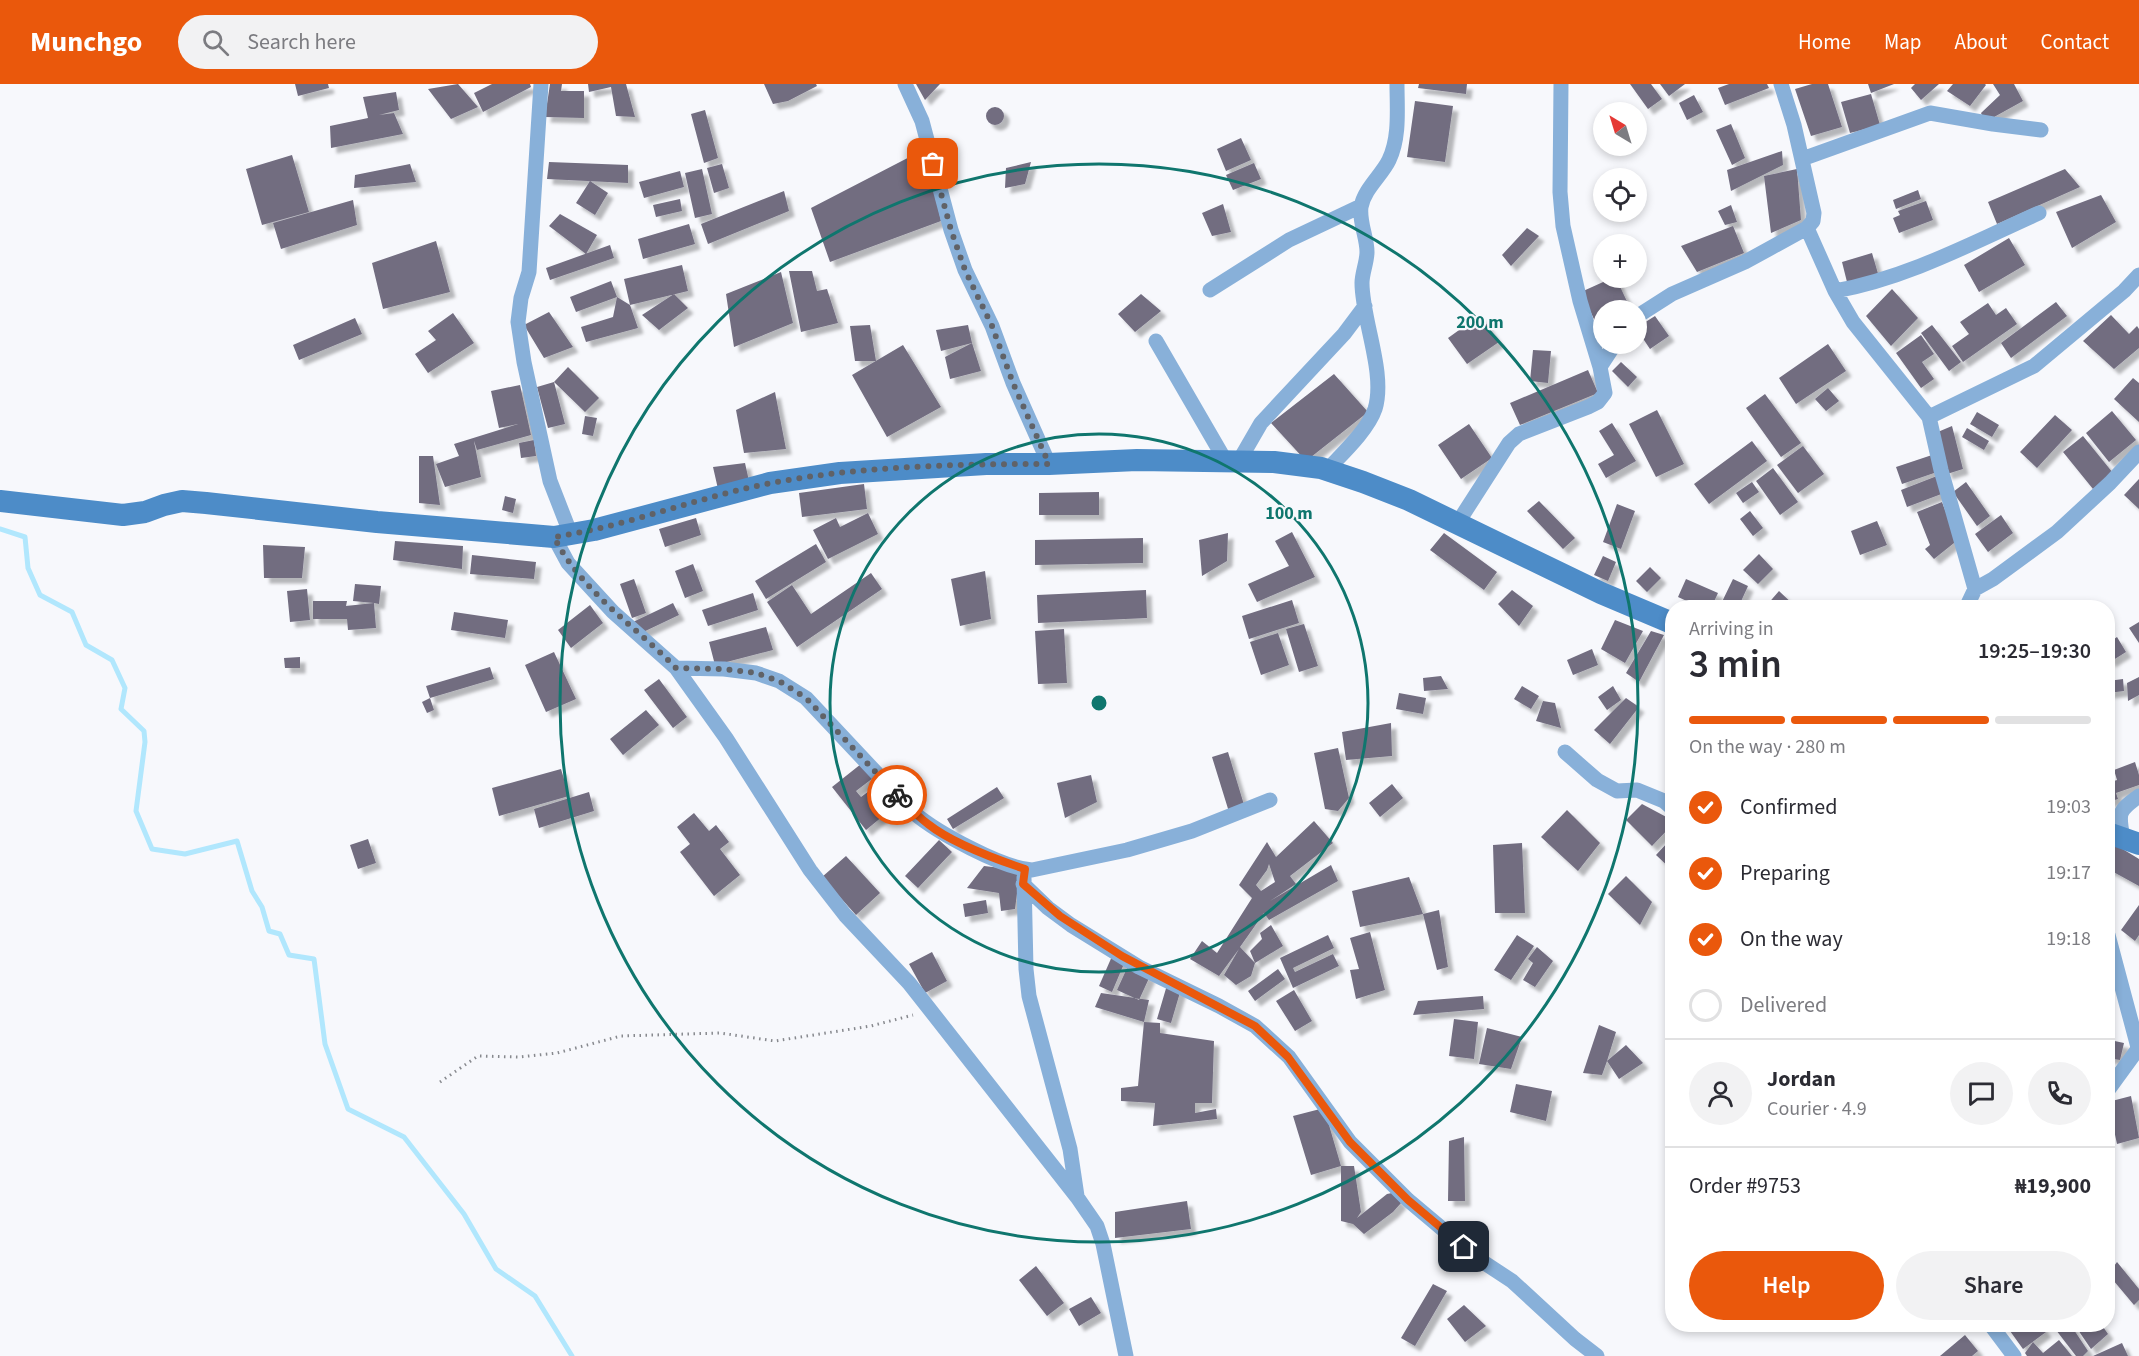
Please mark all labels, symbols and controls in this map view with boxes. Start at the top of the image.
search box [178,15,598,69]
text: Munchgo [30,22,142,62]
icon: search [199,26,232,59]
text: Search here [247,26,356,58]
text: Home [1798,27,1851,57]
text: Map [1884,27,1922,57]
text: About [1955,27,2007,57]
text: Contact [2040,27,2109,57]
north arrow [1593,102,1647,156]
map controls [1593,102,1647,354]
pin [907,138,958,189]
icon: bag [916,147,949,180]
button: locate [1593,168,1647,222]
button: + [1593,234,1647,288]
button: − [1593,300,1647,354]
text: 200 m [1456,310,1504,335]
text: 100 m [1265,501,1313,526]
text: Arriving in [1689,615,1774,643]
text: 19:25–19:30 [1978,635,2091,667]
text: 3 min [1689,637,1782,693]
centre of rings [1089,693,1109,713]
text: On the way · 280 m [1689,733,1846,761]
courier [867,765,927,825]
icon: bike [881,779,914,812]
icon: check [1689,791,1722,824]
text: Confirmed [1740,791,1837,823]
text: 19:03 [2046,793,2091,821]
icon: check [1689,857,1722,890]
text: Preparing [1740,857,1830,889]
text: 19:17 [2046,859,2091,887]
icon: check [1689,923,1722,956]
text: On the way [1740,923,1843,955]
text: 19:18 [2046,925,2091,953]
text: Delivered [1740,989,1827,1021]
button: person [1689,1062,1752,1125]
button: chat [1950,1062,2013,1125]
button: phone [2028,1062,2091,1125]
text: Jordan [1767,1063,1836,1095]
text: Courier · 4.9 [1767,1095,1867,1123]
text: Order #9753 [1689,1170,1801,1202]
text: ₦19,900 [2015,1170,2091,1202]
pin [1438,1221,1489,1272]
icon: home [1447,1230,1480,1263]
button: Help [1689,1251,1884,1320]
button: Share [1896,1251,2091,1320]

